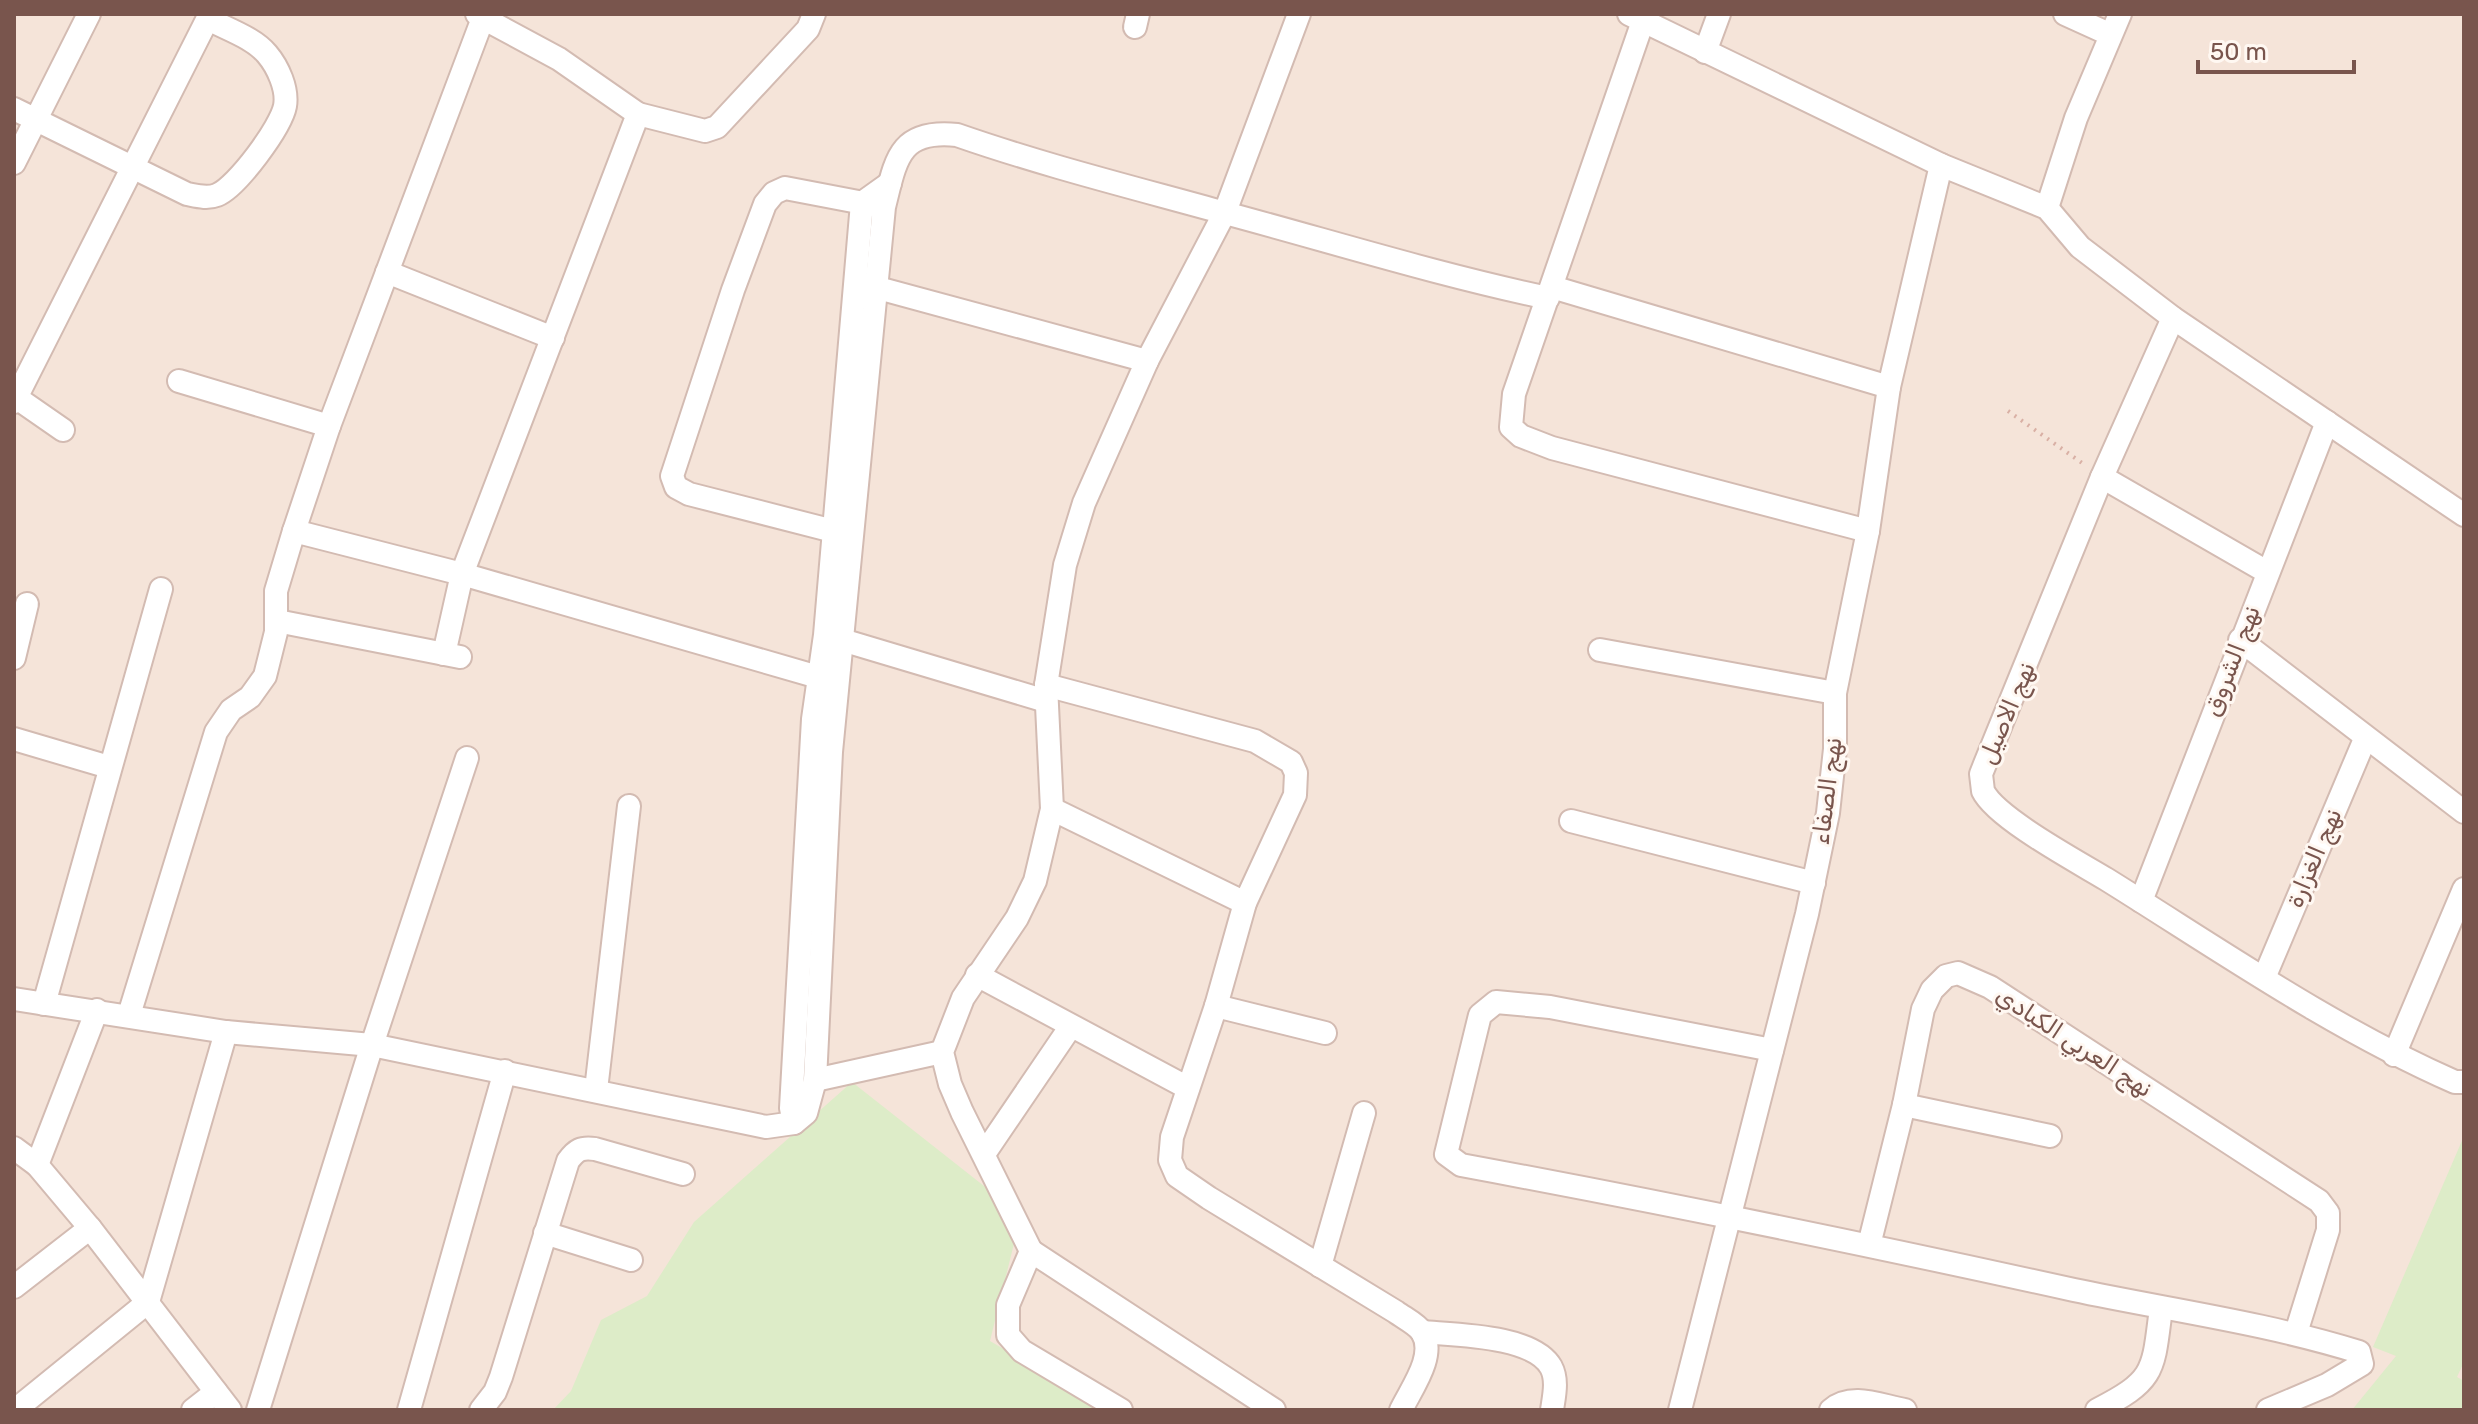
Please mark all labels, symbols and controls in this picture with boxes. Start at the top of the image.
scale bar [2198,24,2354,74]
text: 50 m [2210,38,2267,66]
street label: نهج الشروق [2198,602,2269,721]
street label: نهج الاصيل [1973,658,2044,770]
street label: نهج الصفاء [1807,736,1850,847]
street label: نهج الغزارة [2281,804,2350,913]
street label: نهج العربي الكبادي [1988,981,2158,1106]

